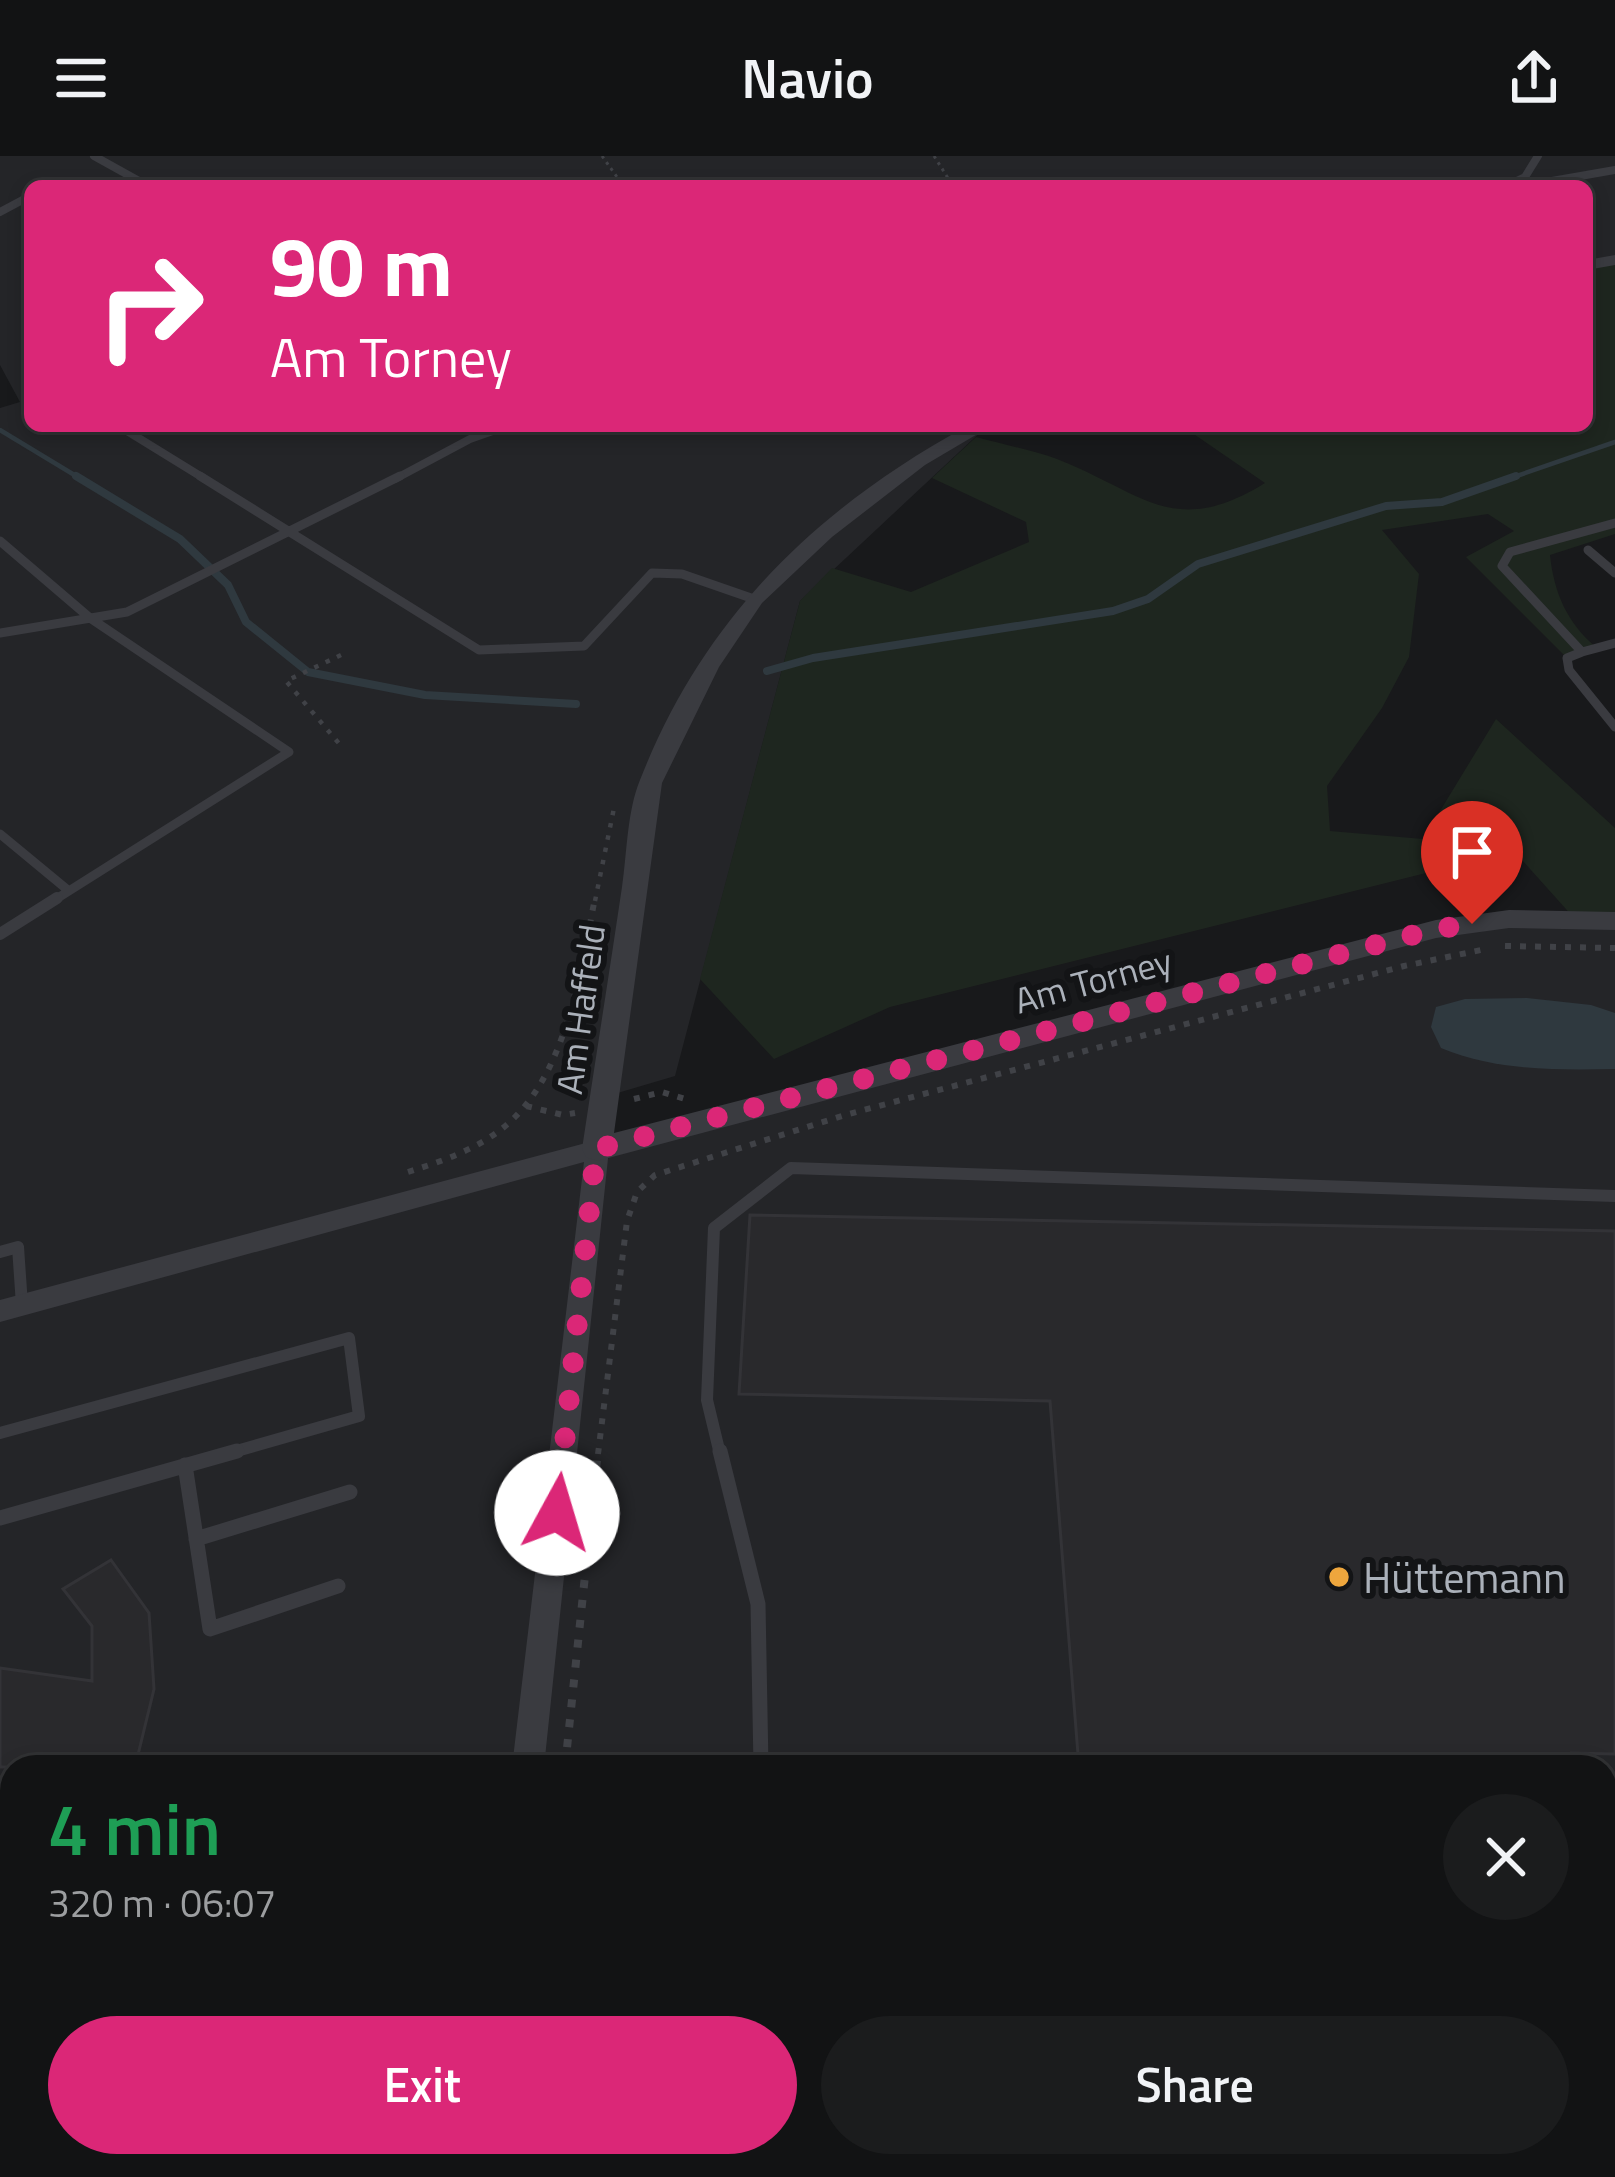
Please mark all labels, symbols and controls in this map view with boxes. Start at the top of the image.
text: Navio [741,37,874,119]
icon: menu [48,45,114,111]
icon: share [1501,45,1567,111]
text: 90 m [270,201,453,329]
icon: right [72,228,228,384]
text: Am Torney [270,316,512,398]
pin [1421,801,1523,924]
icon: arrive [1439,819,1505,885]
street label: Am Haffeld [541,921,619,1097]
street label: Am Torney [1008,933,1178,1027]
position arrow [494,1450,620,1576]
place label: Hüttemann [1363,1545,1566,1609]
marker: Hüttemann [1326,1564,1352,1590]
text: 4 min [48,1773,221,1883]
button: close [1443,1794,1569,1920]
text: 320 m · 06:07 [48,1873,276,1932]
button: Exit [48,2016,797,2154]
button: Share [821,2016,1569,2154]

